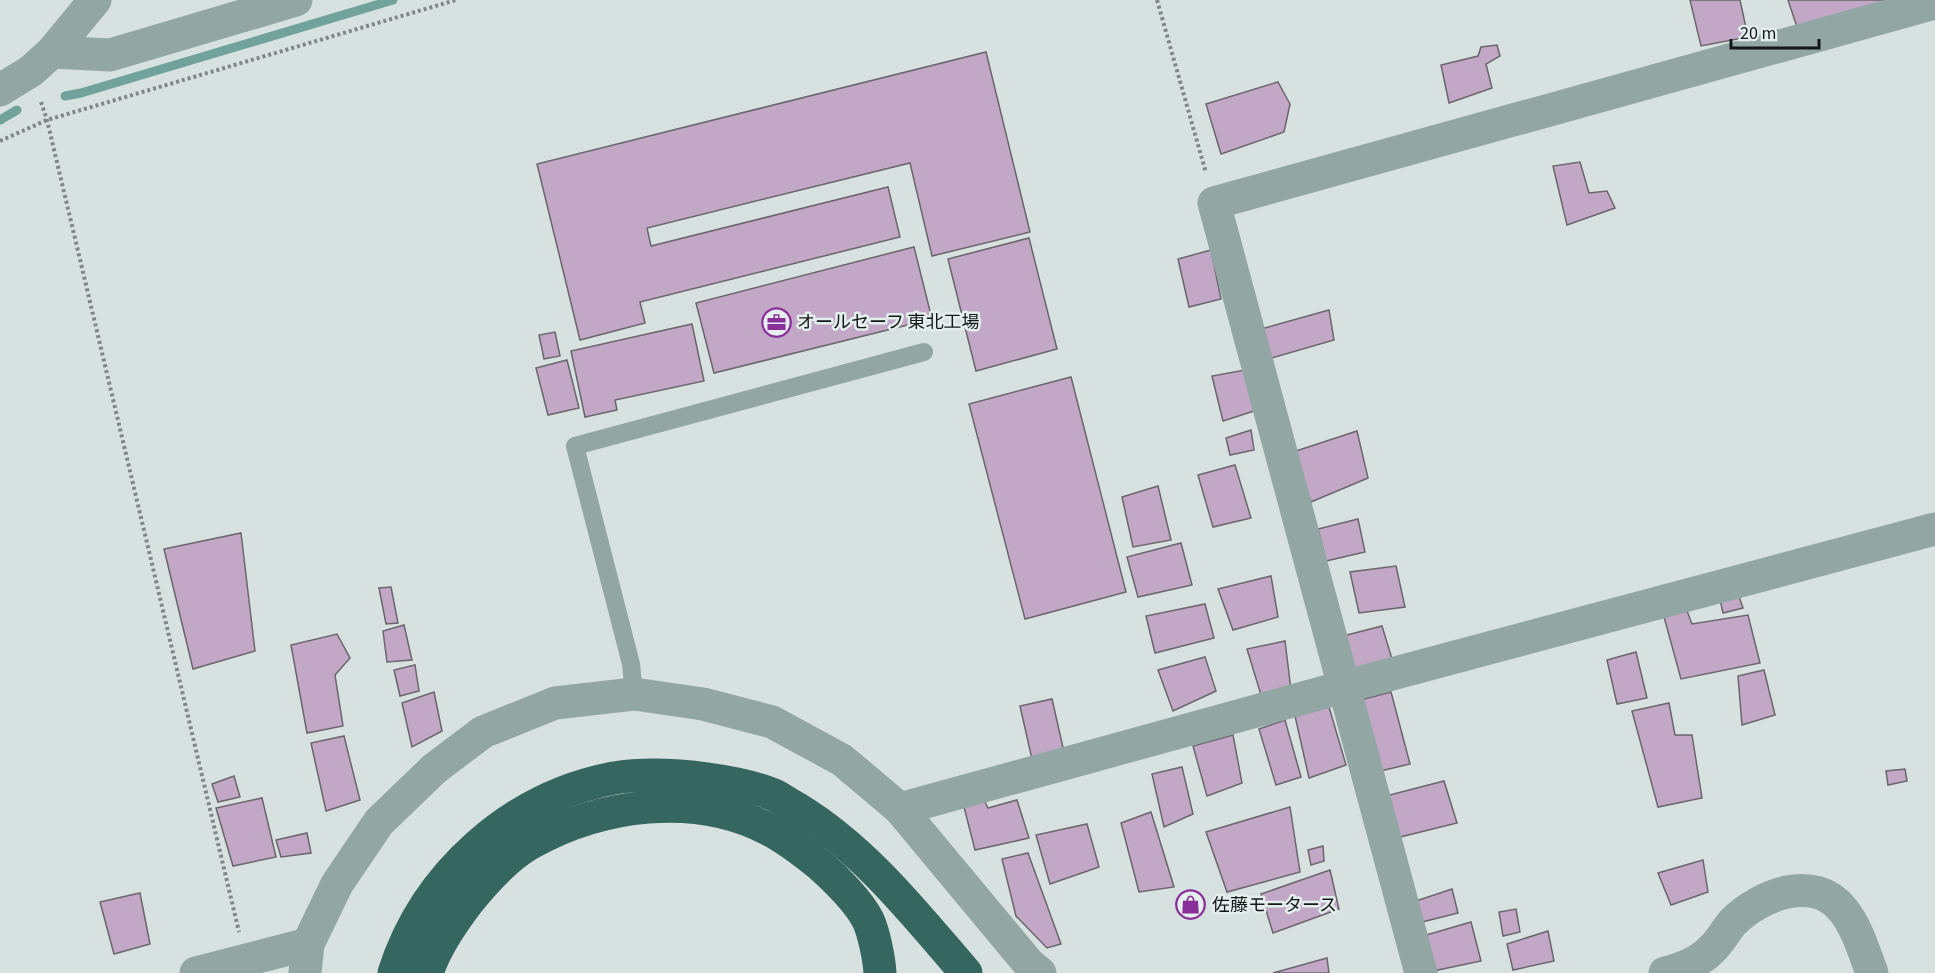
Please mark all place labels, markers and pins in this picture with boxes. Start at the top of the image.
office icon: オールセーフ 東北工場 [760,306,792,338]
place label: オールセーフ 東北工場 [797,310,980,335]
shop icon: 佐藤モータース [1175,889,1207,921]
place label: 佐藤モータース [1212,893,1337,918]

